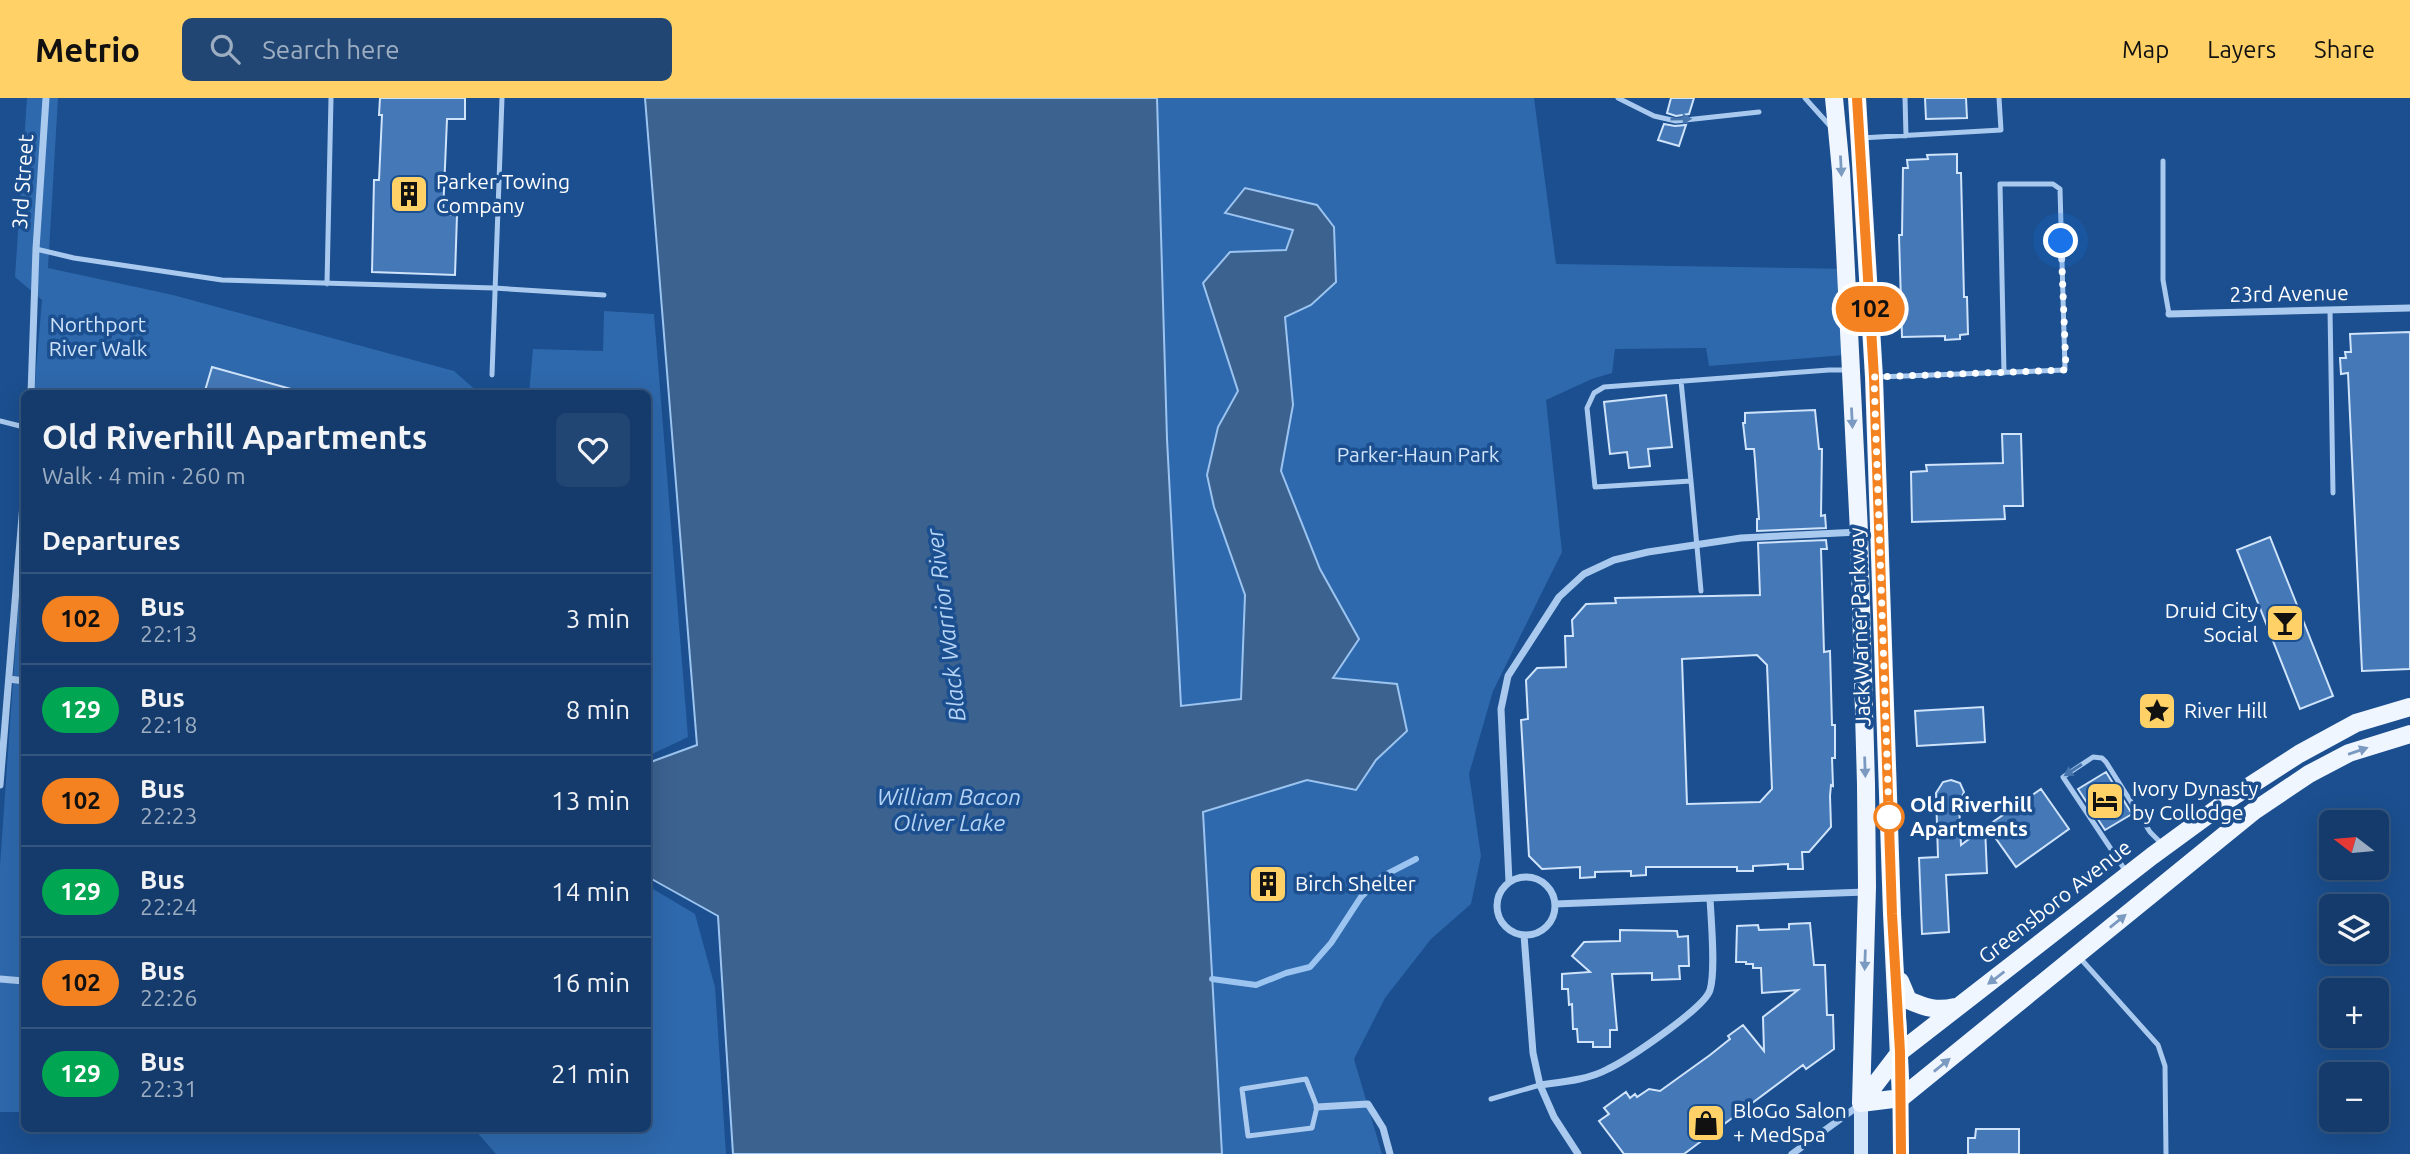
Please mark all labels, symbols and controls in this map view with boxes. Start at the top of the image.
search box [182,18,672,81]
icon: search [206,30,244,68]
text: Metrio [35,31,140,68]
text: Search here [262,35,400,64]
text: Map [2122,36,2169,63]
text: Layers [2207,36,2276,63]
text: Share [2314,36,2375,63]
one-way arrow [1670,114,1692,125]
street label: 3rd Street [7,133,37,230]
one-way arrow [1836,155,1847,177]
place label: Parker Towing Company [436,169,570,217]
building icon: Parker Towing Company [388,173,430,215]
your location [2043,223,2078,258]
street label: 23rd Avenue [2229,280,2349,306]
line badge: 102 [1830,286,1910,332]
text: 102 [1850,295,1890,322]
park label: Northport River Walk [49,312,148,360]
one-way arrow [1847,407,1858,429]
button: heart [556,413,630,487]
text: Old Riverhill Apartments [42,418,427,455]
park label: Parker-Haun Park [1337,442,1500,466]
text: Walk · 4 min · 260 m [42,463,246,488]
text: Departures [42,526,180,555]
water label: Black Warrior River [921,526,970,723]
street label: Jack Warner Parkway [1844,527,1874,727]
text: Bus [140,592,185,621]
place label: Druid City Social [2165,598,2258,646]
bar icon: Druid City Social [2264,602,2306,644]
text: 3 min [566,604,630,633]
text: 102 [60,605,101,632]
text: 22:13 [140,621,198,646]
text: Bus [140,683,185,712]
place icon: River Hill [2136,690,2178,732]
text: 8 min [566,695,630,724]
text: 129 [60,696,101,723]
place label: River Hill [2184,698,2267,722]
text: 22:18 [140,712,198,737]
one-way arrow [2348,745,2369,756]
one-way arrow [1860,757,1871,779]
one-way arrow [2064,763,2083,776]
text: Bus [140,774,185,803]
place label: Ivory Dynasty by Collodge [2132,776,2258,824]
hotel icon: Ivory Dynasty by Collodge [2084,780,2126,822]
water label: William Bacon Oliver Lake [877,784,1021,835]
text: 13 min [551,786,630,815]
text: 102 [60,787,101,814]
place label: Old Riverhill Apartments [1910,792,2032,840]
marker: Old Riverhill Apartments [1874,802,1904,832]
text: 22:23 [140,803,198,828]
north arrow [2319,810,2389,880]
map controls [2319,810,2389,1132]
street label: Greensboro Avenue [1974,834,2135,968]
building icon: Birch Shelter [1247,863,1289,905]
text: Bus [140,865,185,894]
place label: Birch Shelter [1295,871,1416,895]
text: 14 min [551,877,630,906]
text: 129 [60,878,101,905]
text: 22:24 [140,894,198,919]
button: layers [2319,894,2389,964]
one-way arrow [2109,914,2126,929]
one-way arrow [1859,950,1870,972]
text: Bus [140,956,185,985]
text: 16 min [551,968,630,997]
text: 102 [60,969,101,996]
one-way arrow [1987,970,2005,985]
button: + [2319,978,2389,1048]
text: 22:26 [140,985,198,1010]
text: Bus [140,1047,185,1076]
one-way arrow [1933,1058,1950,1073]
text: 21 min [551,1059,630,1088]
text: 129 [60,1060,101,1087]
button: − [2319,1062,2389,1132]
text: 22:31 [140,1076,198,1101]
place label: BloGo Salon + MedSpa [1733,1098,1847,1146]
shop icon: BloGo Salon + MedSpa [1685,1102,1727,1144]

